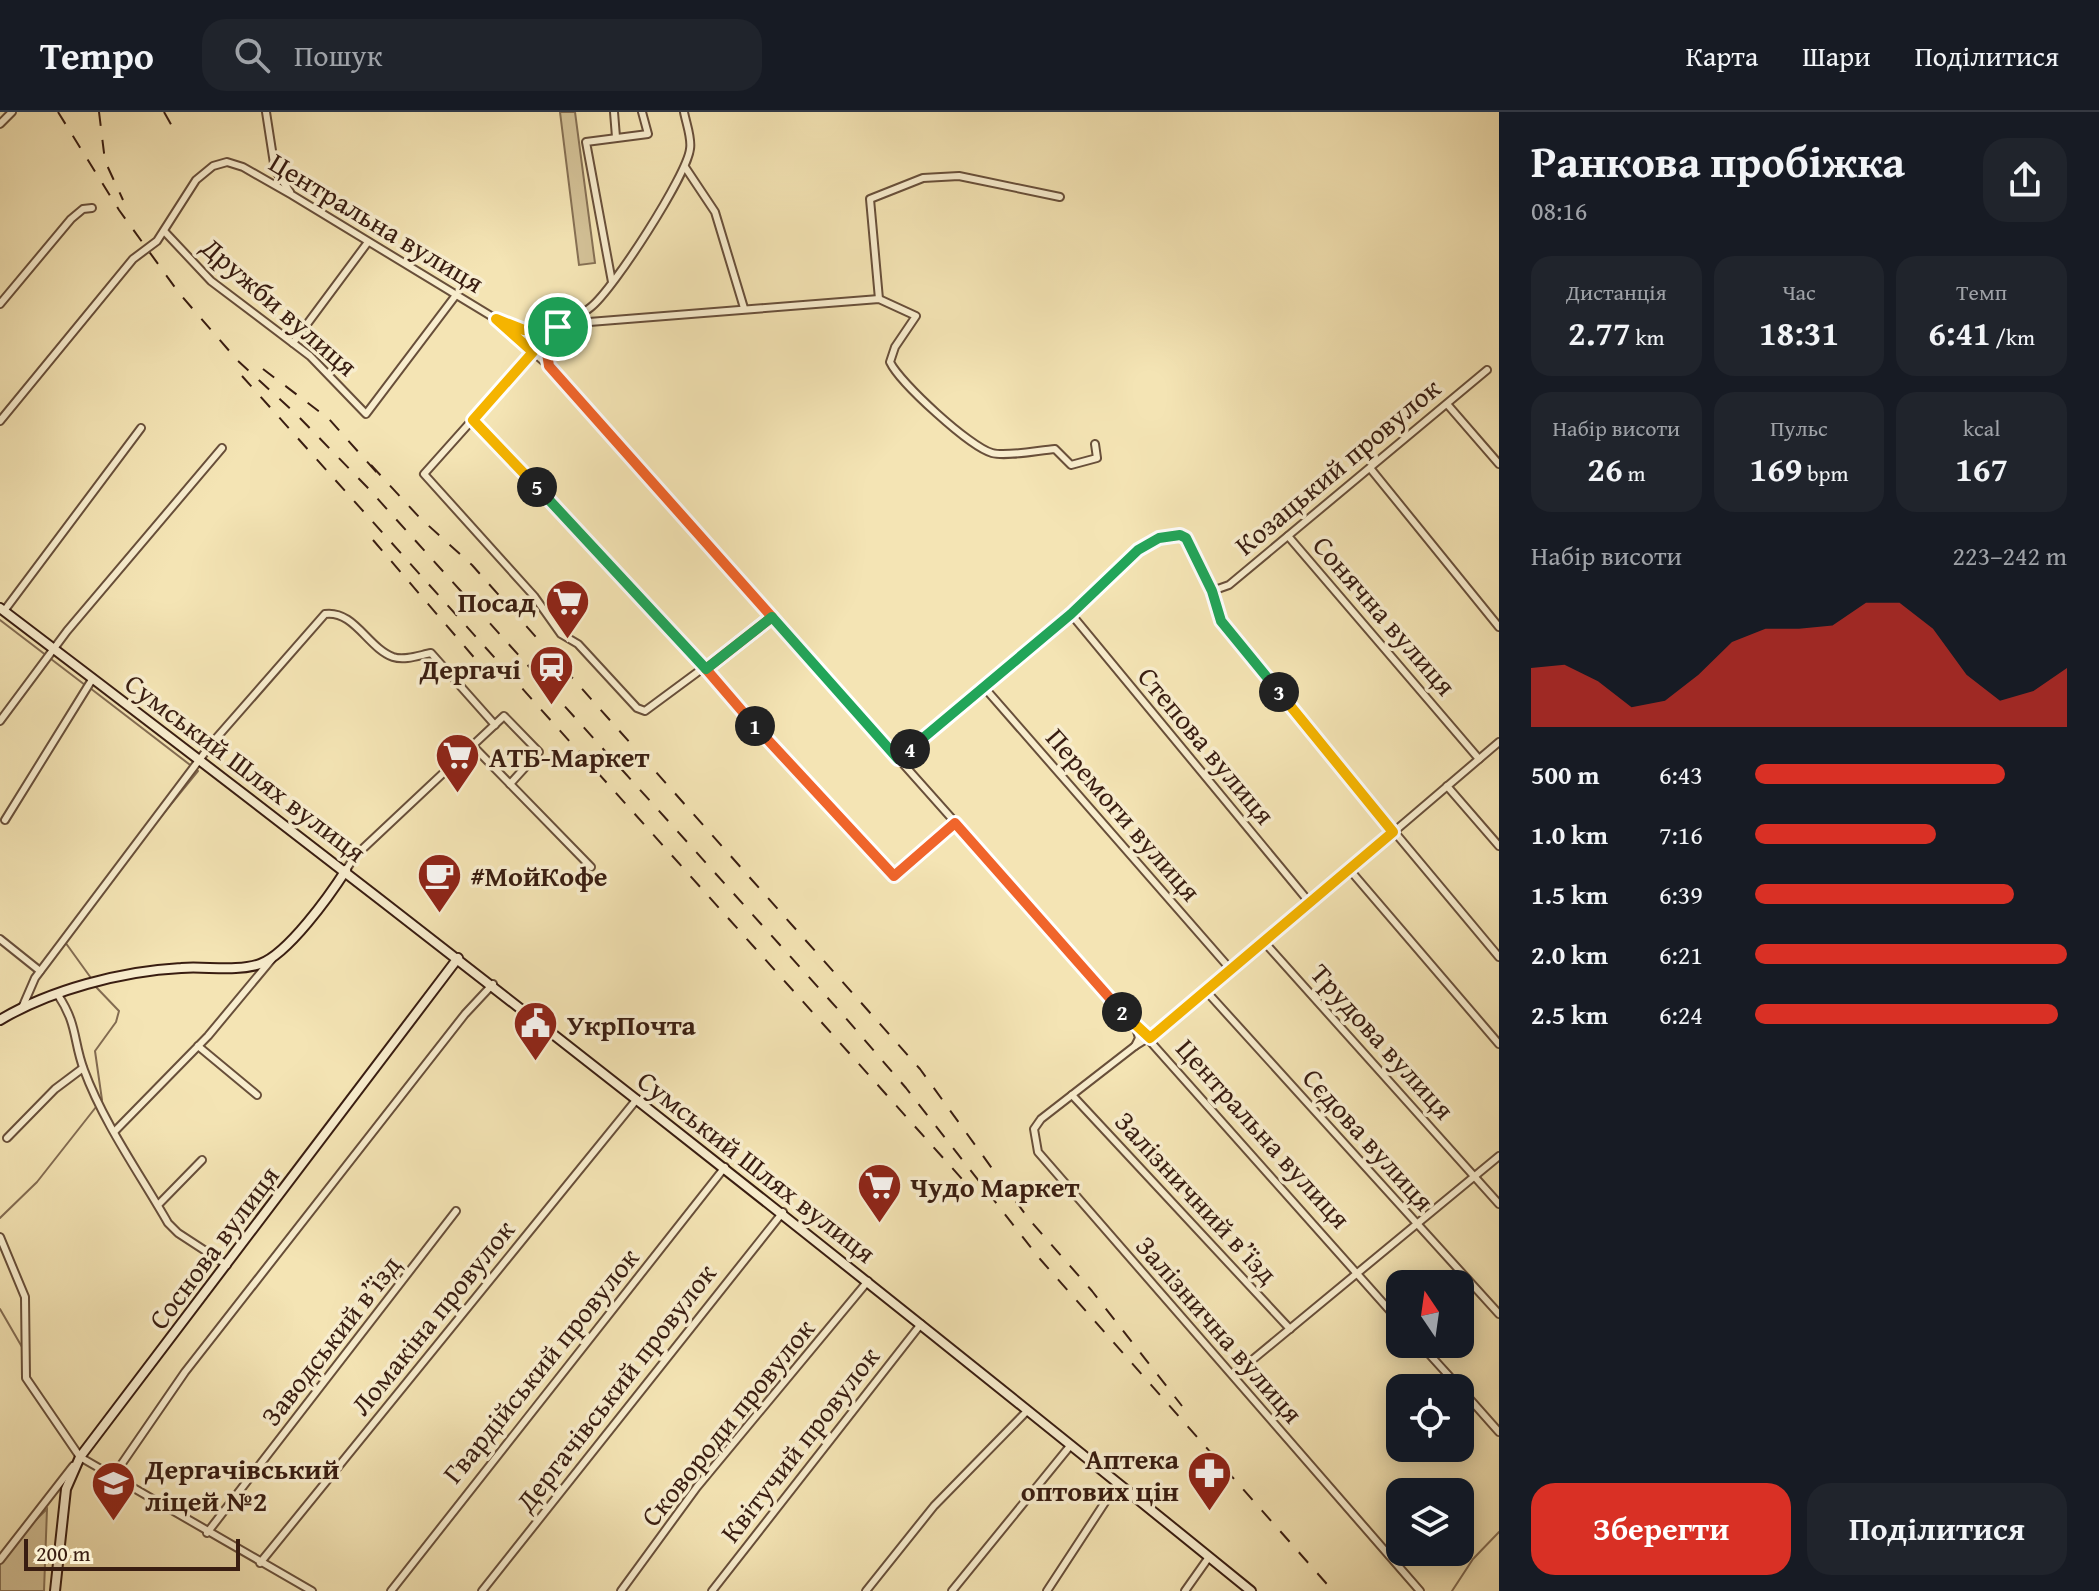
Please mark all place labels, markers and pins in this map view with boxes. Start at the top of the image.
pin [524,293,592,361]
pin: 5 [517,467,557,507]
supermarket icon: Посад [543,577,591,640]
place label: Посад [458,581,536,622]
station icon: Дергачі [528,644,576,707]
place label: Дергачі [419,648,521,689]
pin: 3 [1259,672,1299,712]
pin: 1 [735,706,775,746]
pin: 4 [890,729,930,769]
supermarket icon: АТБ-Маркет [434,732,482,795]
place label: АТБ-Маркет [489,736,649,777]
cafe icon: #МойКофе [415,851,463,914]
place label: #МойКофе [470,855,608,896]
pin: 2 [1102,992,1142,1032]
public building icon: УкрПочта [512,1000,560,1063]
place label: УкрПочта [567,1004,697,1045]
supermarket icon: Чудо Маркет [855,1162,903,1225]
place label: Чудо Маркет [910,1166,1079,1207]
place label: Аптека оптових цін [1021,1438,1180,1511]
place label: Дергачівський ліцей №2 [144,1448,340,1521]
pharmacy icon: Аптека оптових цін [1186,1450,1234,1513]
school or university icon: Дергачівський ліцей №2 [90,1460,138,1523]

